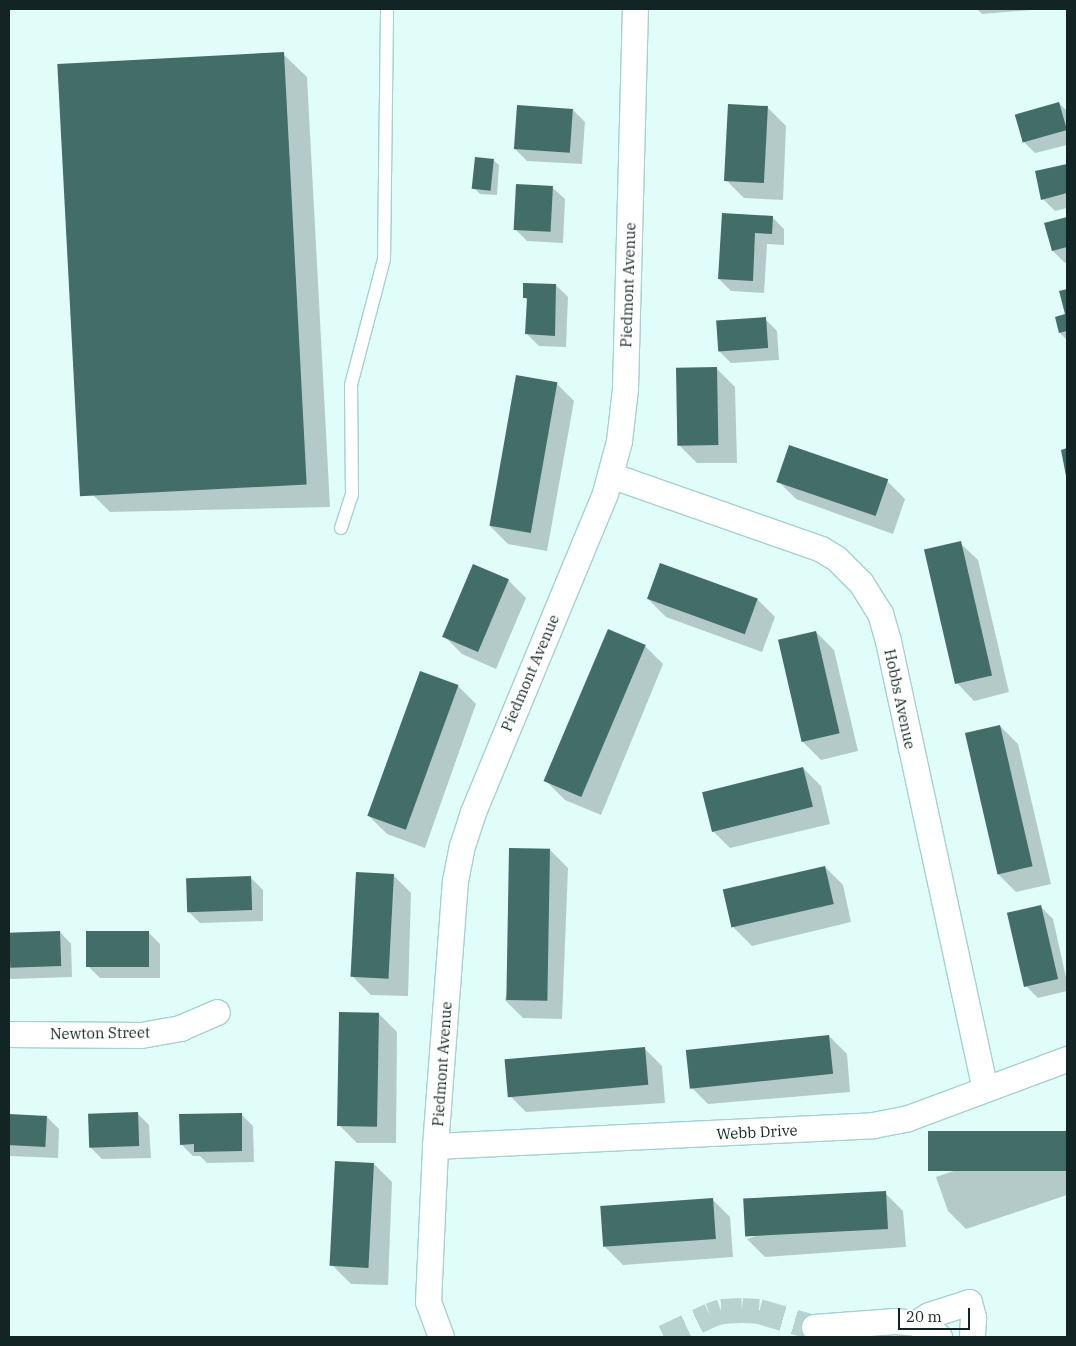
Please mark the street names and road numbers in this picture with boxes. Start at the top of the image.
street label: Piedmont Avenue [617,222,639,348]
street label: Piedmont Avenue [497,612,563,734]
street label: Hobbs Avenue [881,647,919,751]
street label: Piedmont Avenue [429,1001,455,1127]
street label: Newton Street [50,1023,150,1043]
street label: Webb Drive [716,1121,798,1143]

